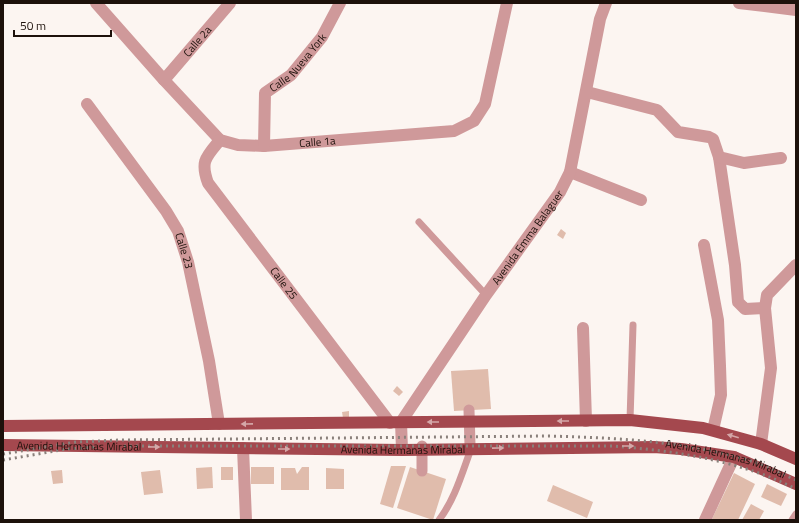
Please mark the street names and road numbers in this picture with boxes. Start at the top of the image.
street label: Calle 2a [179,22,215,60]
street label: Calle Nueva York [266,29,330,96]
street label: Calle 1a [299,132,337,151]
street label: Avenida Emma Balaguer [488,187,567,288]
street label: Calle 23 [171,231,197,270]
street label: Calle 25 [266,264,301,303]
street label: Avenida Hermanas Mirabal [664,435,789,482]
street label: Avenida Hermanas Mirabal [17,437,141,455]
street label: Avenida Hermanas Mirabal [341,441,465,458]

